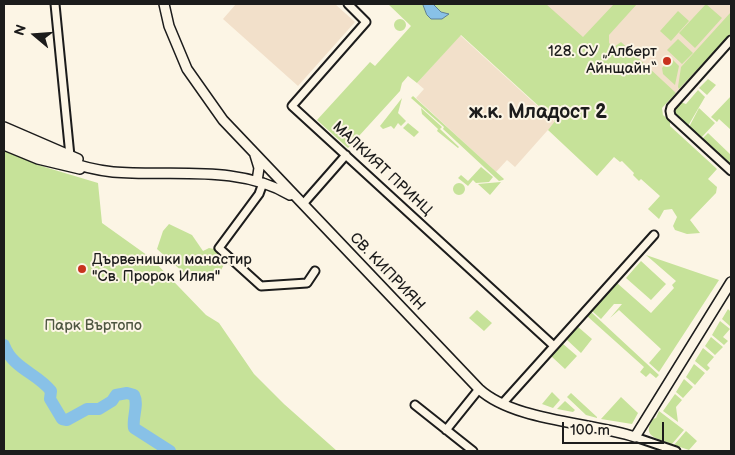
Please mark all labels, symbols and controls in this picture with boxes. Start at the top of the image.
north arrow [10,10,60,60]
text: N [11,23,30,38]
place label: 128. СУ „Алберт Айнщайн“ [548,43,657,78]
marker: 128. СУ „Алберт Айнщайн“ [661,55,673,67]
district label: ж.к. Младост 2 [469,101,607,125]
street label: МАЛКИЯТ ПРИНЦ [328,118,436,220]
street label: СВ. КИПРИЯН [345,229,429,315]
place label: Дървенишки манастир "Св. Пророк Илия" [92,251,252,286]
marker: Дървенишки манастир "Св. Пророк Илия" [76,263,88,275]
park label: Парк Въртопо [44,317,142,335]
scale bar [565,412,668,444]
text: 100 m [570,421,610,440]

